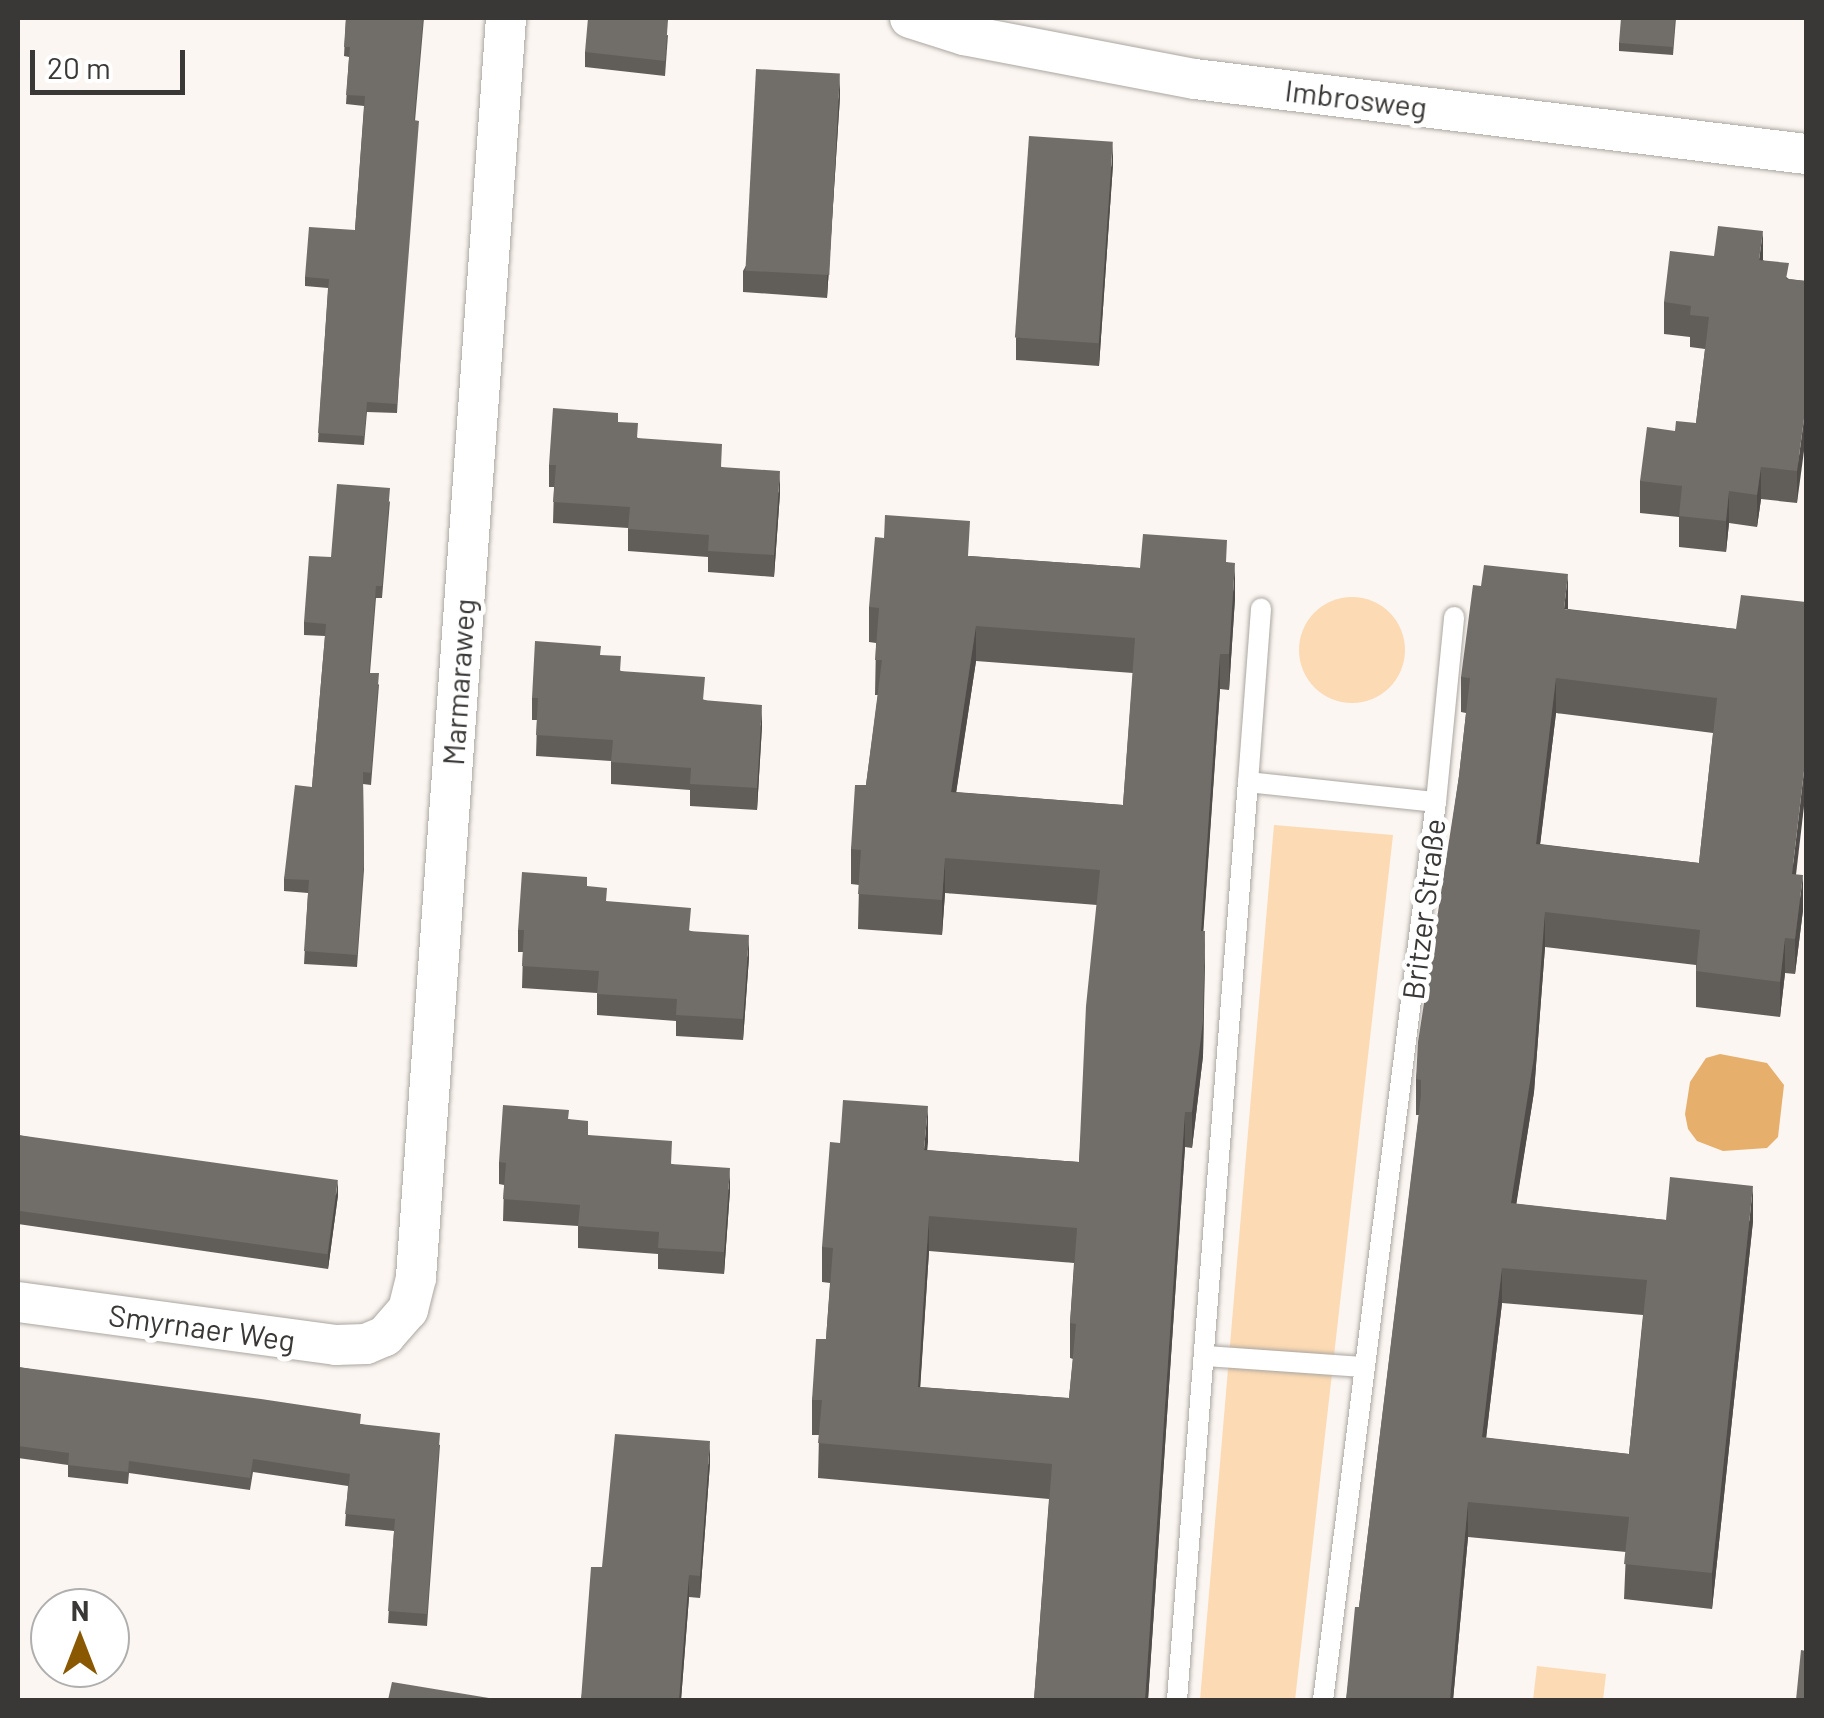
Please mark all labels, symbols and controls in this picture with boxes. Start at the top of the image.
scale bar [35,30,190,92]
text: 20 m [47,49,111,85]
street label: Imbrosweg [1283,71,1429,125]
street label: Marmaraweg [434,597,482,767]
street label: Britzer Straße [1394,817,1452,1001]
street label: Smyrnaer Weg [106,1296,298,1358]
north arrow [30,1588,130,1688]
text: N [71,1593,89,1627]

